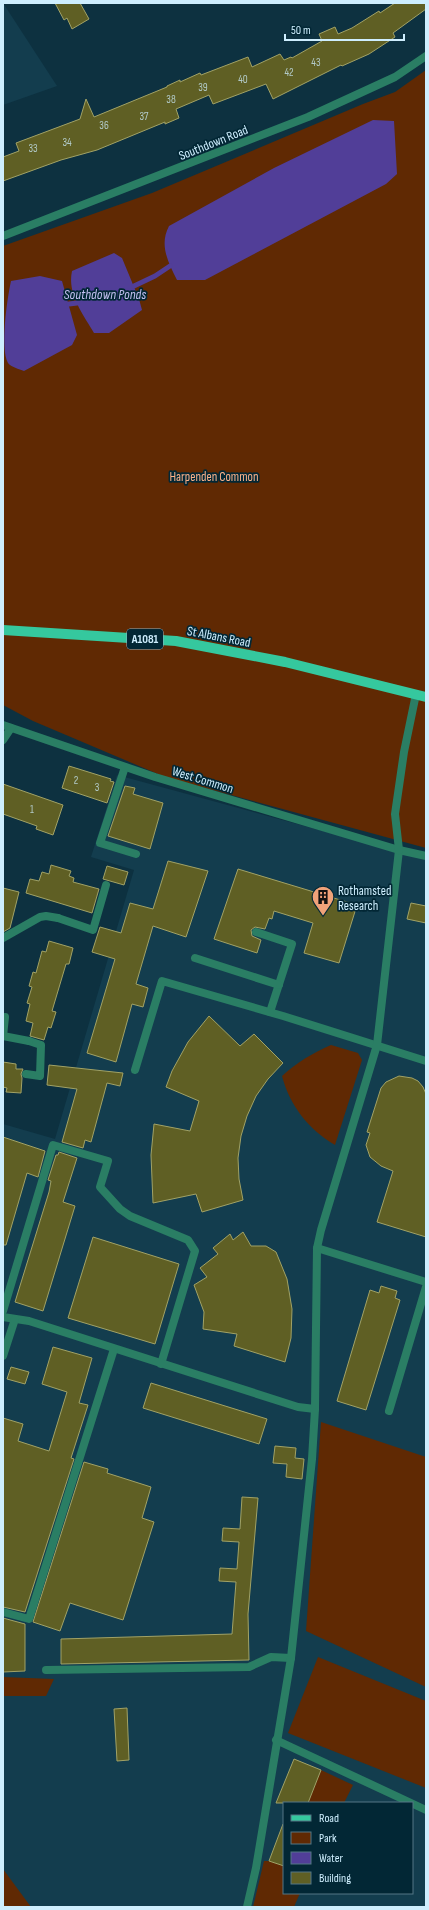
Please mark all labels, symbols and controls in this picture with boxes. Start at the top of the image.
scale bar [285,16,404,42]
text: 50 m [291,23,311,38]
house number: 43 [311,56,321,69]
house number: 42 [284,66,294,79]
house number: 40 [238,73,248,86]
house number: 39 [198,81,208,94]
house number: 38 [166,93,176,106]
house number: 37 [139,110,149,123]
house number: 36 [99,119,109,132]
street label: Southdown Road [176,122,250,164]
house number: 34 [62,136,72,149]
house number: 33 [28,142,38,155]
water label: Southdown Ponds [64,286,146,303]
park label: Harpenden Common [169,469,259,485]
street label: St Albans Road [186,623,252,651]
road number: A1081 [127,629,163,649]
street label: West Common [170,763,235,797]
house number: 2 [74,774,79,787]
house number: 3 [95,781,100,794]
house number: 1 [30,803,34,816]
place label: Rothamsted Research [338,883,391,914]
building icon: Rothamsted Research [310,884,336,917]
legend [283,1802,413,1894]
text: Road [319,1811,339,1826]
text: Park [319,1831,337,1846]
text: Water [319,1851,343,1866]
text: Building [319,1871,351,1886]

